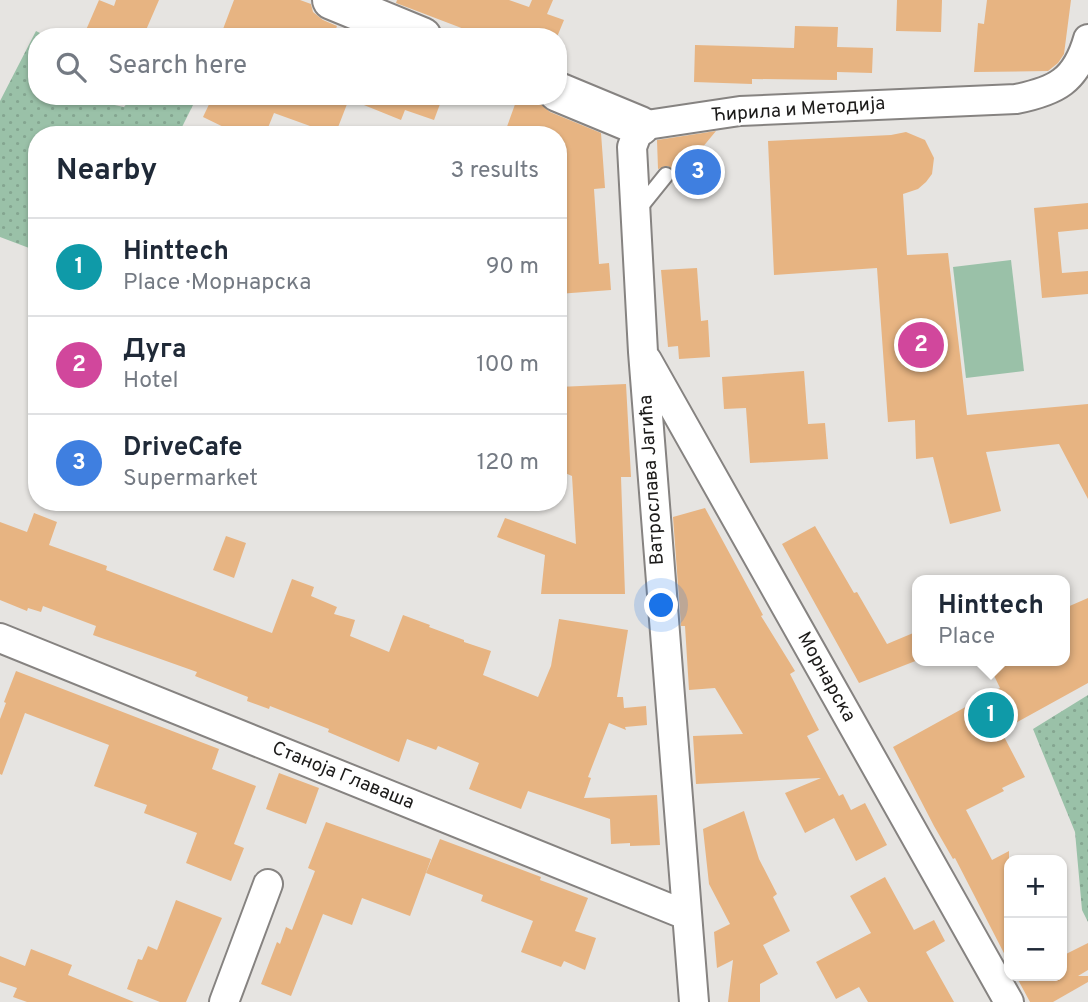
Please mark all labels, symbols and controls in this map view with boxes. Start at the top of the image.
search box [28,28,567,105]
icon: search [52,48,90,86]
text: Search here [108,50,247,83]
street label: Ћирила и Методија [710,92,886,128]
pin: 3 [675,146,721,198]
text: Nearby [56,153,157,190]
text: 3 results [450,157,539,186]
text: Hinttech [123,236,229,269]
text: 1 [74,253,84,282]
text: 90 m [486,253,539,282]
text: Place · Морнарска [123,269,311,298]
pin: 2 [898,319,944,371]
text: Дуга [123,334,186,367]
text: 2 [72,351,86,380]
text: 100 m [476,351,539,380]
text: Hotel [123,367,179,396]
street label: Ватрослава Јагића [634,394,670,566]
text: DriveCafe [123,432,242,465]
text: 3 [72,449,86,478]
text: 120 m [477,449,539,478]
text: Supermarket [123,465,258,494]
popup [912,575,1070,666]
your location [644,588,678,622]
text: Hinttech [938,590,1044,623]
text: Place [938,623,995,652]
street label: Морнарска [791,628,861,726]
pin: 1 [968,689,1014,741]
street label: Станоја Главаша [268,737,418,815]
map controls [1004,855,1067,981]
button: + [1004,855,1067,918]
button: − [1004,918,1067,981]

